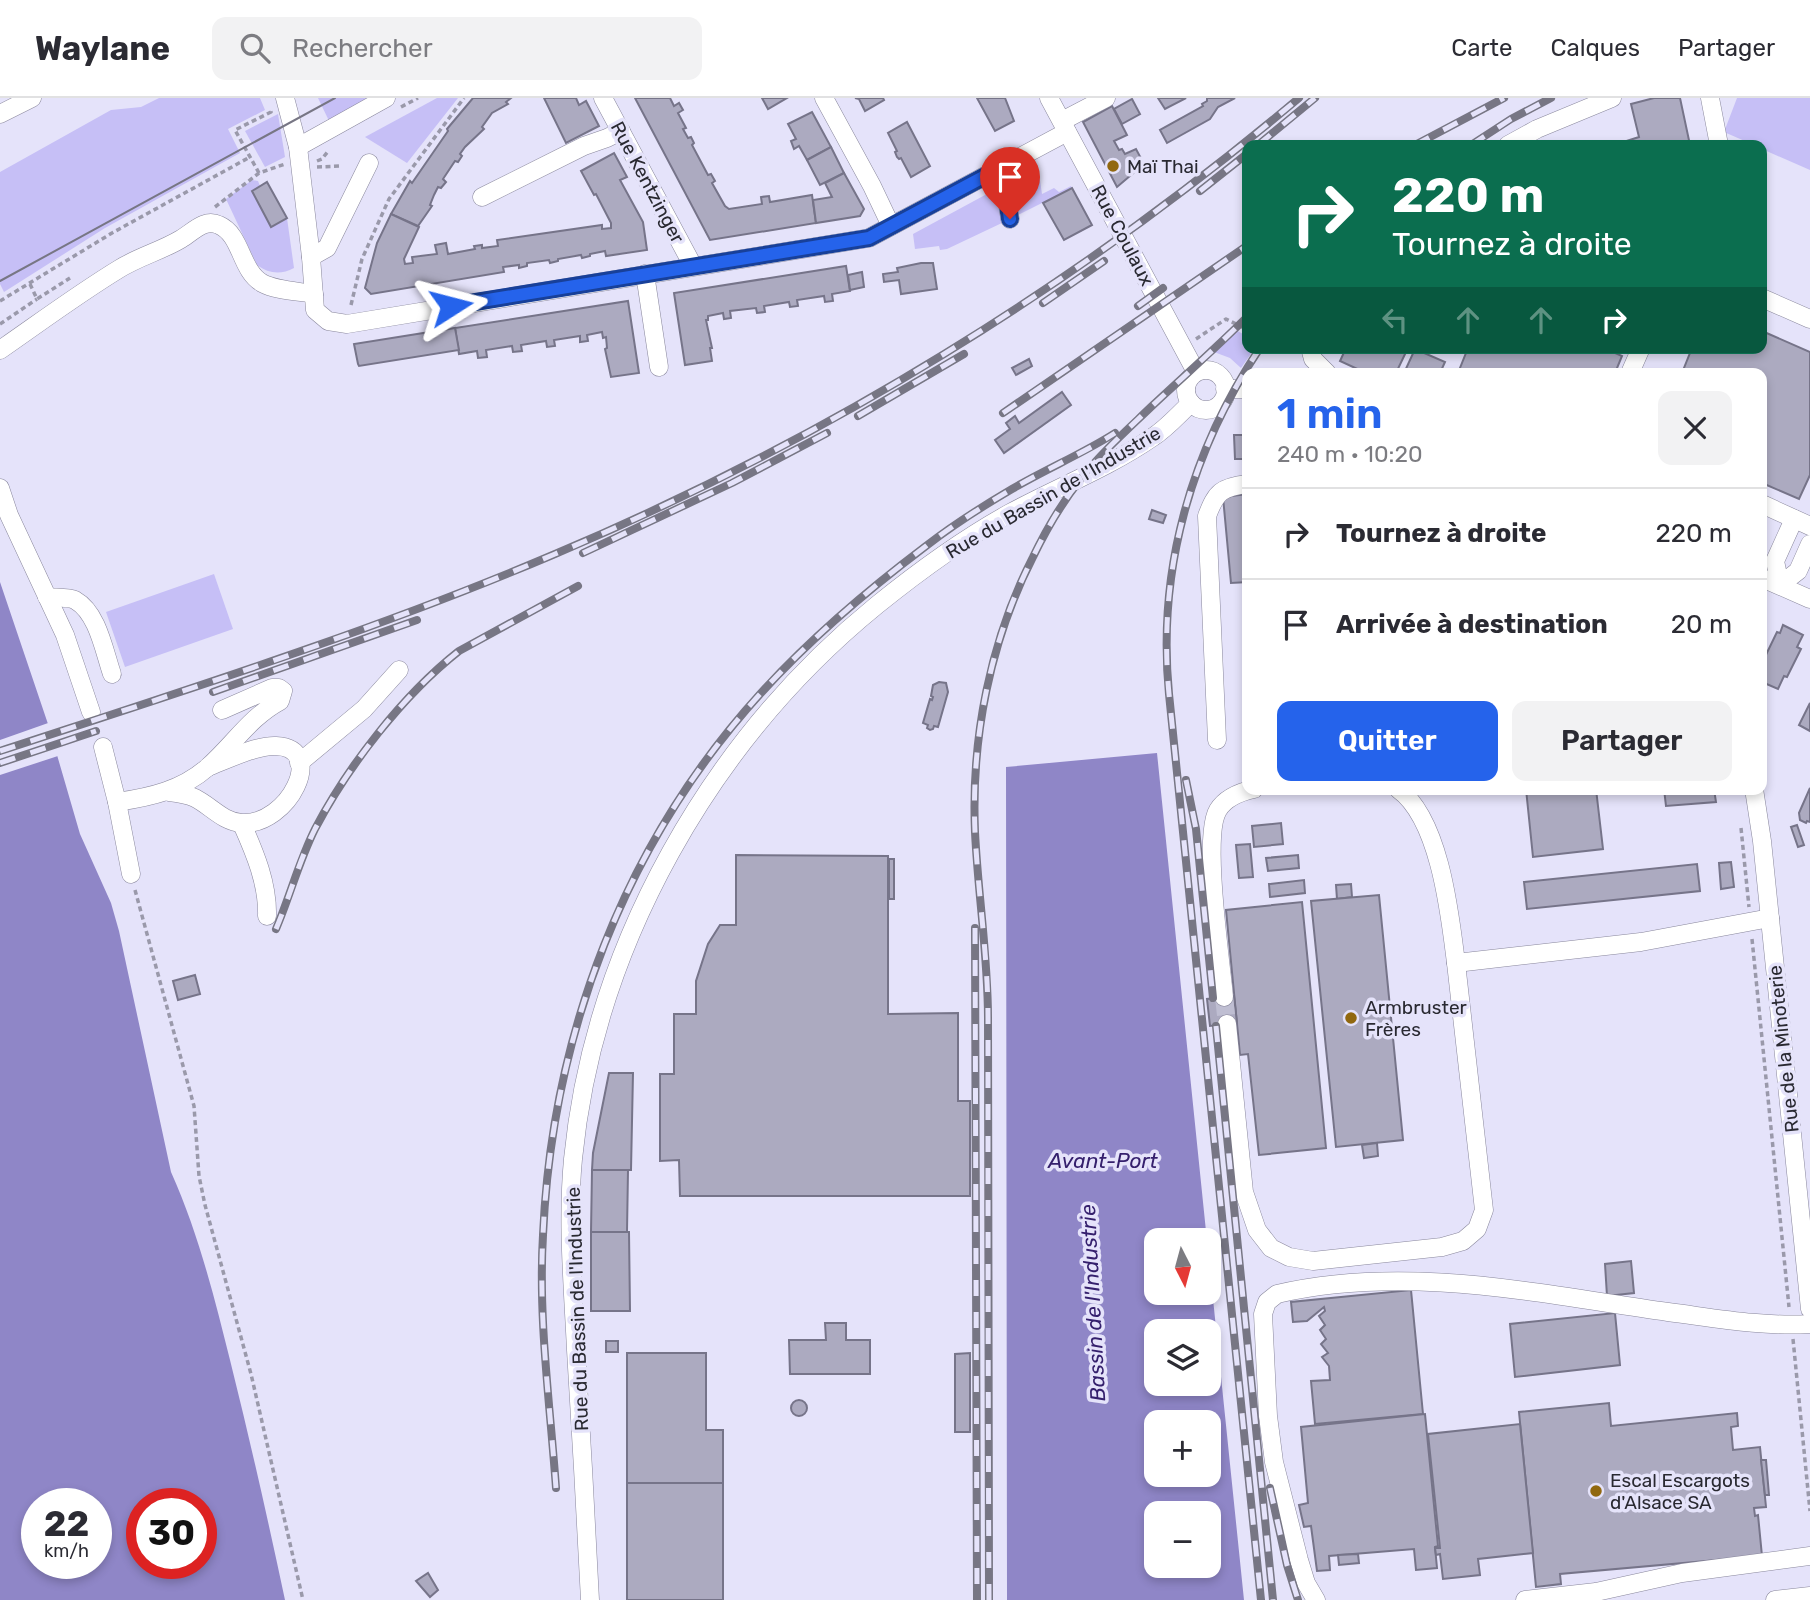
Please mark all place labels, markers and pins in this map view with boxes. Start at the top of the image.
pin [980,147,1040,219]
place label: Maï Thai [1127,155,1199,178]
marker: Maï Thai [1105,158,1121,174]
place label: Armbruster Frères [1365,996,1468,1041]
marker: Armbruster Frères [1343,1010,1359,1026]
place label: Escal Escargots d'Alsace SA [1610,1469,1750,1514]
marker: Escal Escargots d'Alsace SA [1588,1483,1604,1499]

